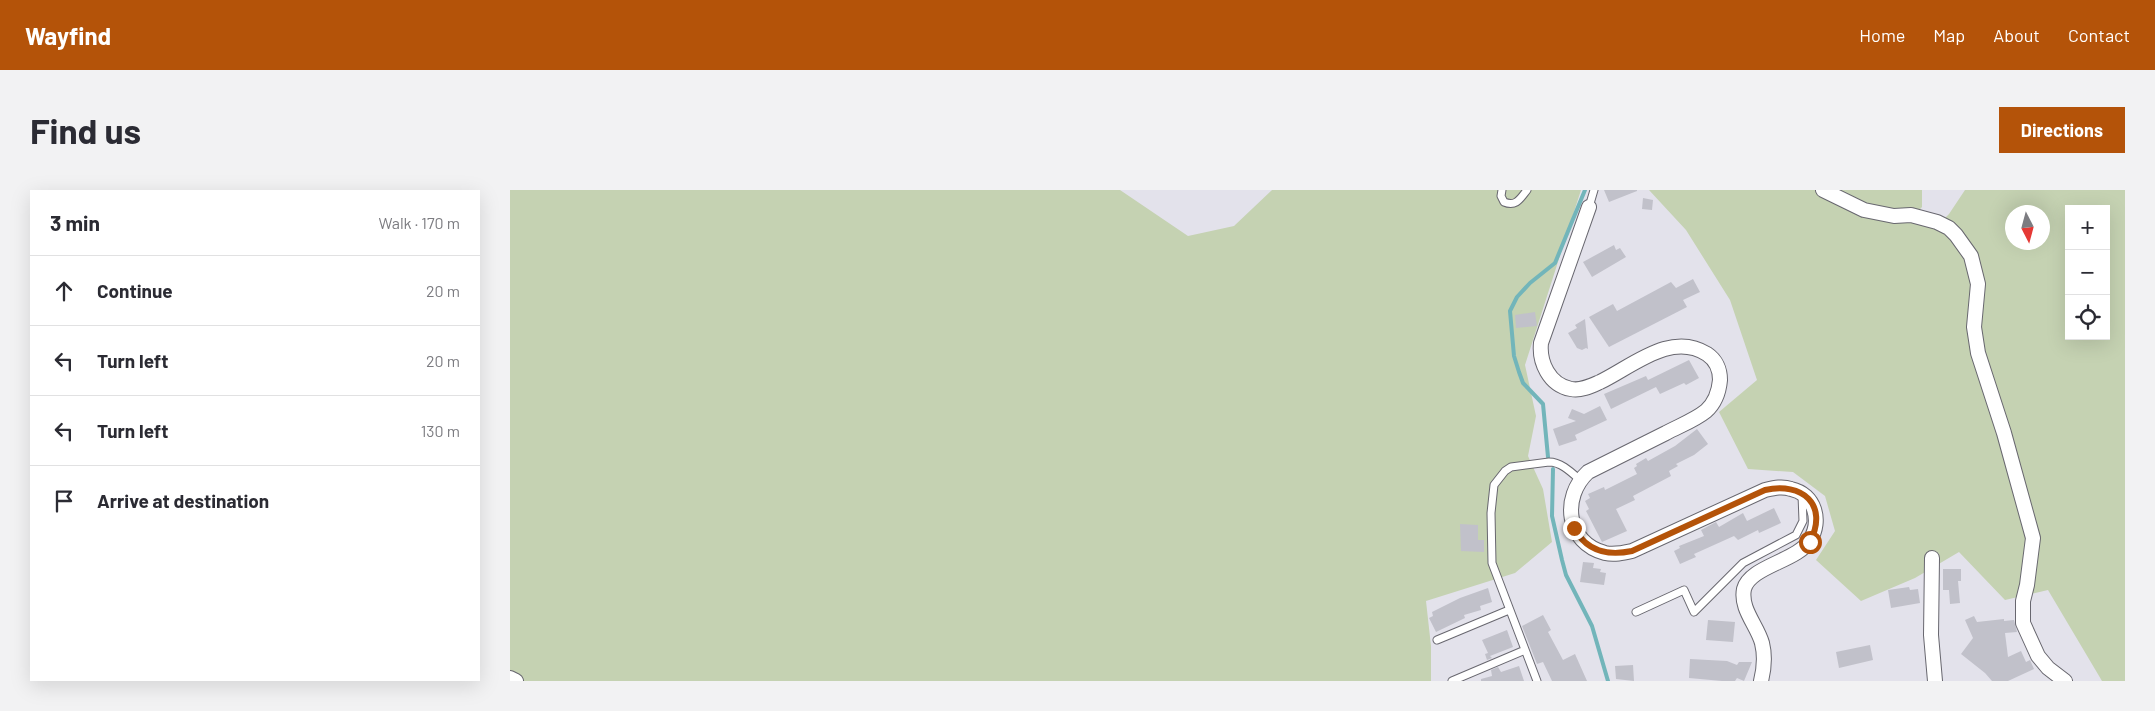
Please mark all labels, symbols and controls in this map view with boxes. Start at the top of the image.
text: Wayfind [25,21,111,50]
text: Home [1859,24,1905,46]
text: Map [1933,24,1965,46]
text: About [1993,24,2040,46]
text: Contact [2068,24,2130,46]
button: Directions [1999,107,2125,153]
text: Find us [30,109,141,151]
north arrow [2005,205,2050,250]
map controls [2065,205,2110,340]
button: + [2065,205,2110,250]
text: 3 min [50,210,100,235]
text: Walk · 170 m [378,213,460,232]
button: − [2065,250,2110,295]
icon: ahead [50,277,78,305]
text: Continue [97,279,173,302]
text: 20 m [426,281,460,300]
button: locate [2065,295,2110,340]
icon: left [50,347,78,375]
text: Turn left [97,349,168,372]
text: 20 m [426,351,460,370]
icon: left [50,417,78,445]
text: Turn left [97,419,168,442]
text: 130 m [421,421,460,440]
icon: arrive [50,487,78,515]
text: Arrive at destination [97,489,269,512]
route end [1563,517,1586,540]
route start [1799,531,1822,554]

